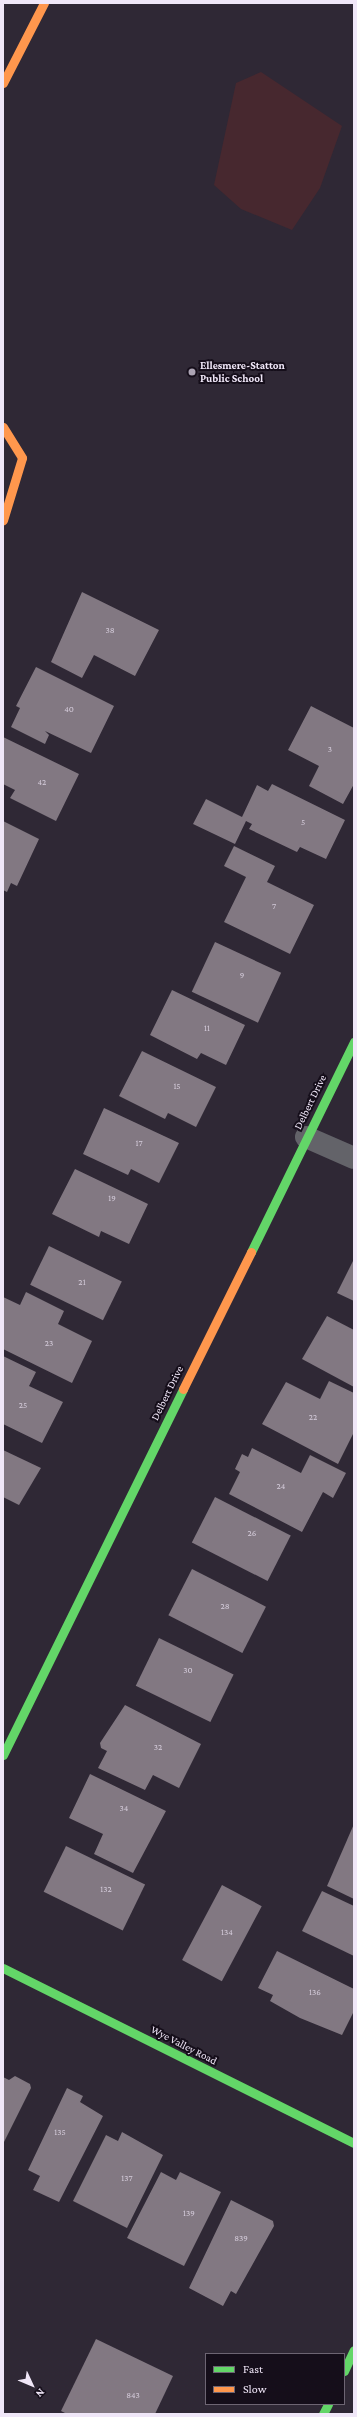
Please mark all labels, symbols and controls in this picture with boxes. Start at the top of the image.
place label: Ellesmere-Statton Public School [200,359,285,385]
marker: Ellesmere-Statton Public School [187,367,197,377]
house number: 38 [105,625,115,635]
house number: 40 [64,704,74,714]
house number: 3 [328,744,332,754]
house number: 42 [38,777,46,787]
house number: 5 [301,817,305,827]
house number: 7 [272,901,276,911]
house number: 9 [240,970,244,980]
house number: 11 [204,1023,210,1033]
street label: Delbert Drive [291,1073,329,1131]
house number: 15 [173,1081,181,1091]
house number: 17 [135,1138,143,1148]
house number: 19 [108,1193,116,1203]
house number: 21 [78,1277,86,1287]
house number: 23 [45,1338,53,1348]
street label: Delbert Drive [148,1364,186,1422]
house number: 25 [19,1400,27,1410]
house number: 22 [309,1412,317,1422]
house number: 24 [277,1481,285,1491]
house number: 26 [248,1528,256,1538]
house number: 28 [220,1601,230,1611]
house number: 30 [183,1665,193,1675]
house number: 32 [154,1742,162,1752]
house number: 34 [120,1803,128,1813]
house number: 132 [100,1884,112,1894]
house number: 134 [221,1927,233,1937]
house number: 136 [309,1987,321,1997]
street label: Wye Valley Road [149,2023,219,2067]
house number: 135 [54,2127,66,2137]
house number: 137 [121,2173,133,2183]
house number: 139 [183,2208,195,2218]
house number: 839 [234,2233,248,2243]
legend [205,2353,345,2405]
text: Fast [243,2362,263,2376]
north arrow [12,2365,52,2405]
text: Slow [243,2382,267,2396]
text: N [34,2386,48,2400]
house number: 843 [126,2390,140,2400]

